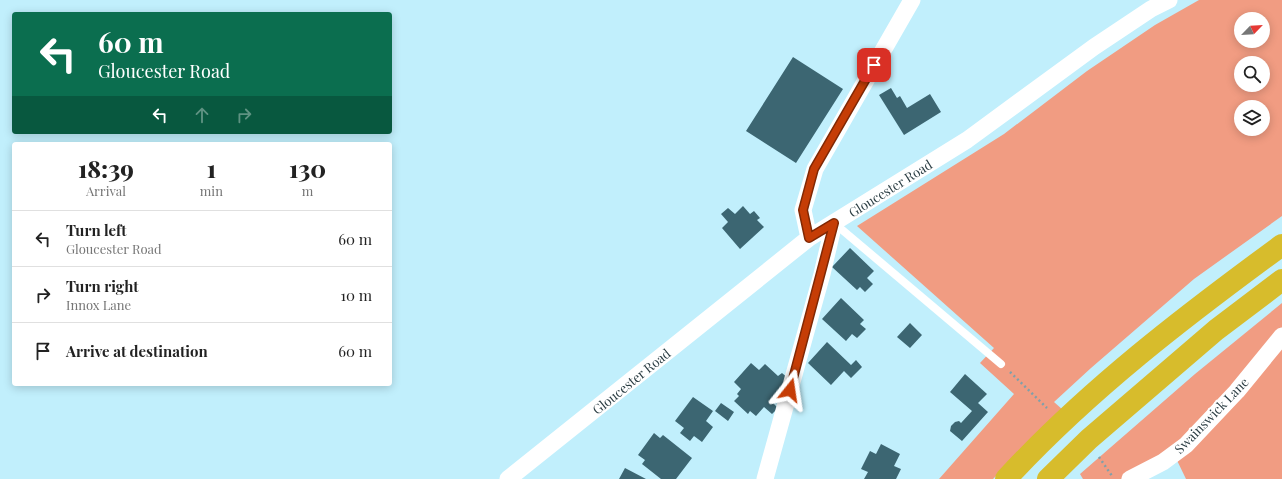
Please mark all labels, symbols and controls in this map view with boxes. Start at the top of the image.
north arrow [1234,12,1270,48]
map controls [1234,12,1270,136]
text: 60 m [98,23,164,60]
icon: left [32,28,84,80]
pin [857,48,891,82]
icon: arrive [863,54,885,76]
button: search [1234,56,1270,92]
text: Gloucester Road [98,59,230,83]
button: layers [1234,100,1270,136]
icon: left [149,104,171,126]
icon: ahead [191,104,213,126]
icon: right [233,104,255,126]
text: 18:39 [78,152,134,184]
text: 1 [207,152,216,184]
text: 130 [289,152,326,184]
street label: Gloucester Road [845,155,935,221]
text: Arrival [86,182,126,199]
text: min [200,182,223,199]
text: m [302,182,313,199]
text: Turn left [66,220,127,240]
icon: left [32,228,54,250]
text: 60 m [338,229,372,249]
text: Gloucester Road [66,240,162,257]
text: Turn right [66,276,139,296]
icon: right [32,284,54,306]
text: 10 m [340,285,372,305]
text: Innox Lane [66,296,131,313]
icon: arrive [32,340,54,362]
text: Arrive at destination [66,341,208,361]
text: 60 m [338,341,372,361]
street label: Gloucester Road [589,344,674,418]
position arrow [769,369,811,411]
street label: Swainswick Lane [1170,373,1252,457]

